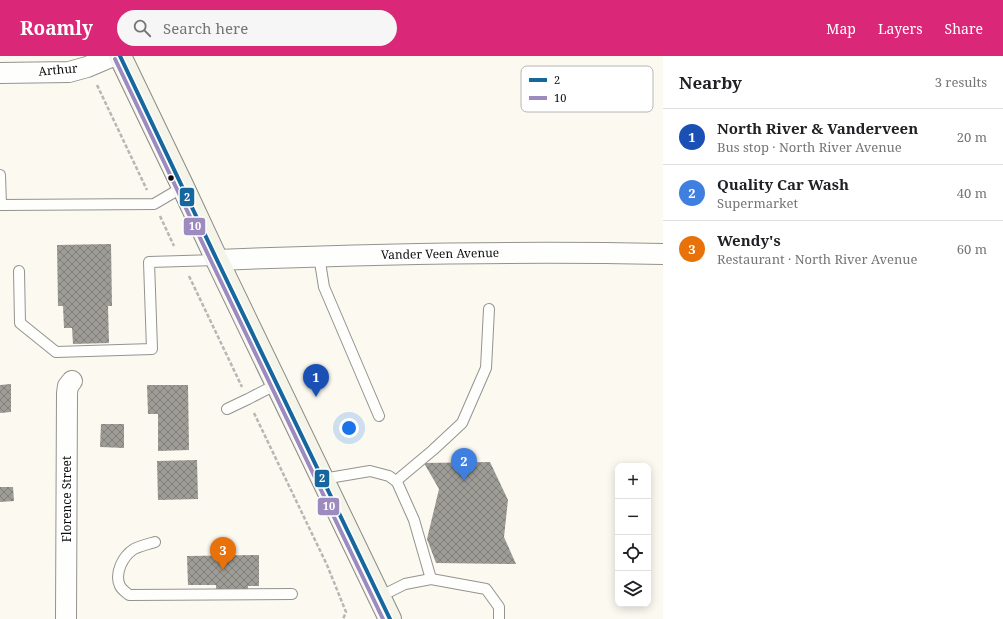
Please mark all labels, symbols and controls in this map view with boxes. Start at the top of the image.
search box [117,10,397,46]
text: Roamly [20,15,93,41]
icon: search [131,17,153,39]
text: Search here [163,18,248,38]
text: Map [826,19,856,38]
text: Layers [878,19,923,38]
text: Share [945,19,983,38]
street label: Arthur [38,59,79,80]
legend [521,66,653,112]
text: Nearby [679,71,742,94]
text: 2 [554,72,560,87]
text: 3 results [935,73,987,91]
text: 10 [554,90,566,105]
text: North River & Vanderveen [717,118,918,138]
text: 1 [688,128,696,146]
text: 20 m [957,128,987,146]
text: Bus stop · North River Avenue [717,138,902,156]
unlabelled marker [166,173,176,183]
text: Quality Car Wash [717,174,849,194]
text: 2 [688,184,696,202]
text: 40 m [957,184,987,202]
line badge: 2 [179,187,195,207]
text: 2 [184,189,190,204]
text: Supermarket [717,194,798,212]
line badge: 10 [183,217,206,236]
text: 10 [189,218,201,233]
text: Wendy's [717,230,781,250]
text: 3 [688,240,696,258]
text: 60 m [957,240,987,258]
street label: Vander Veen Avenue [381,244,499,263]
text: Restaurant · North River Avenue [717,250,918,268]
pin: 1 [303,364,329,397]
your location [339,418,359,438]
pin: 2 [451,448,477,481]
street label: Florence Street [58,456,75,542]
map controls [615,463,651,607]
button: + [615,463,651,499]
line badge: 2 [314,469,330,488]
text: 2 [319,470,325,485]
line badge: 10 [317,497,340,516]
text: 10 [323,498,335,513]
button: − [615,499,651,535]
button: locate [615,535,651,571]
pin: 3 [210,537,236,570]
button: layers [615,571,651,607]

